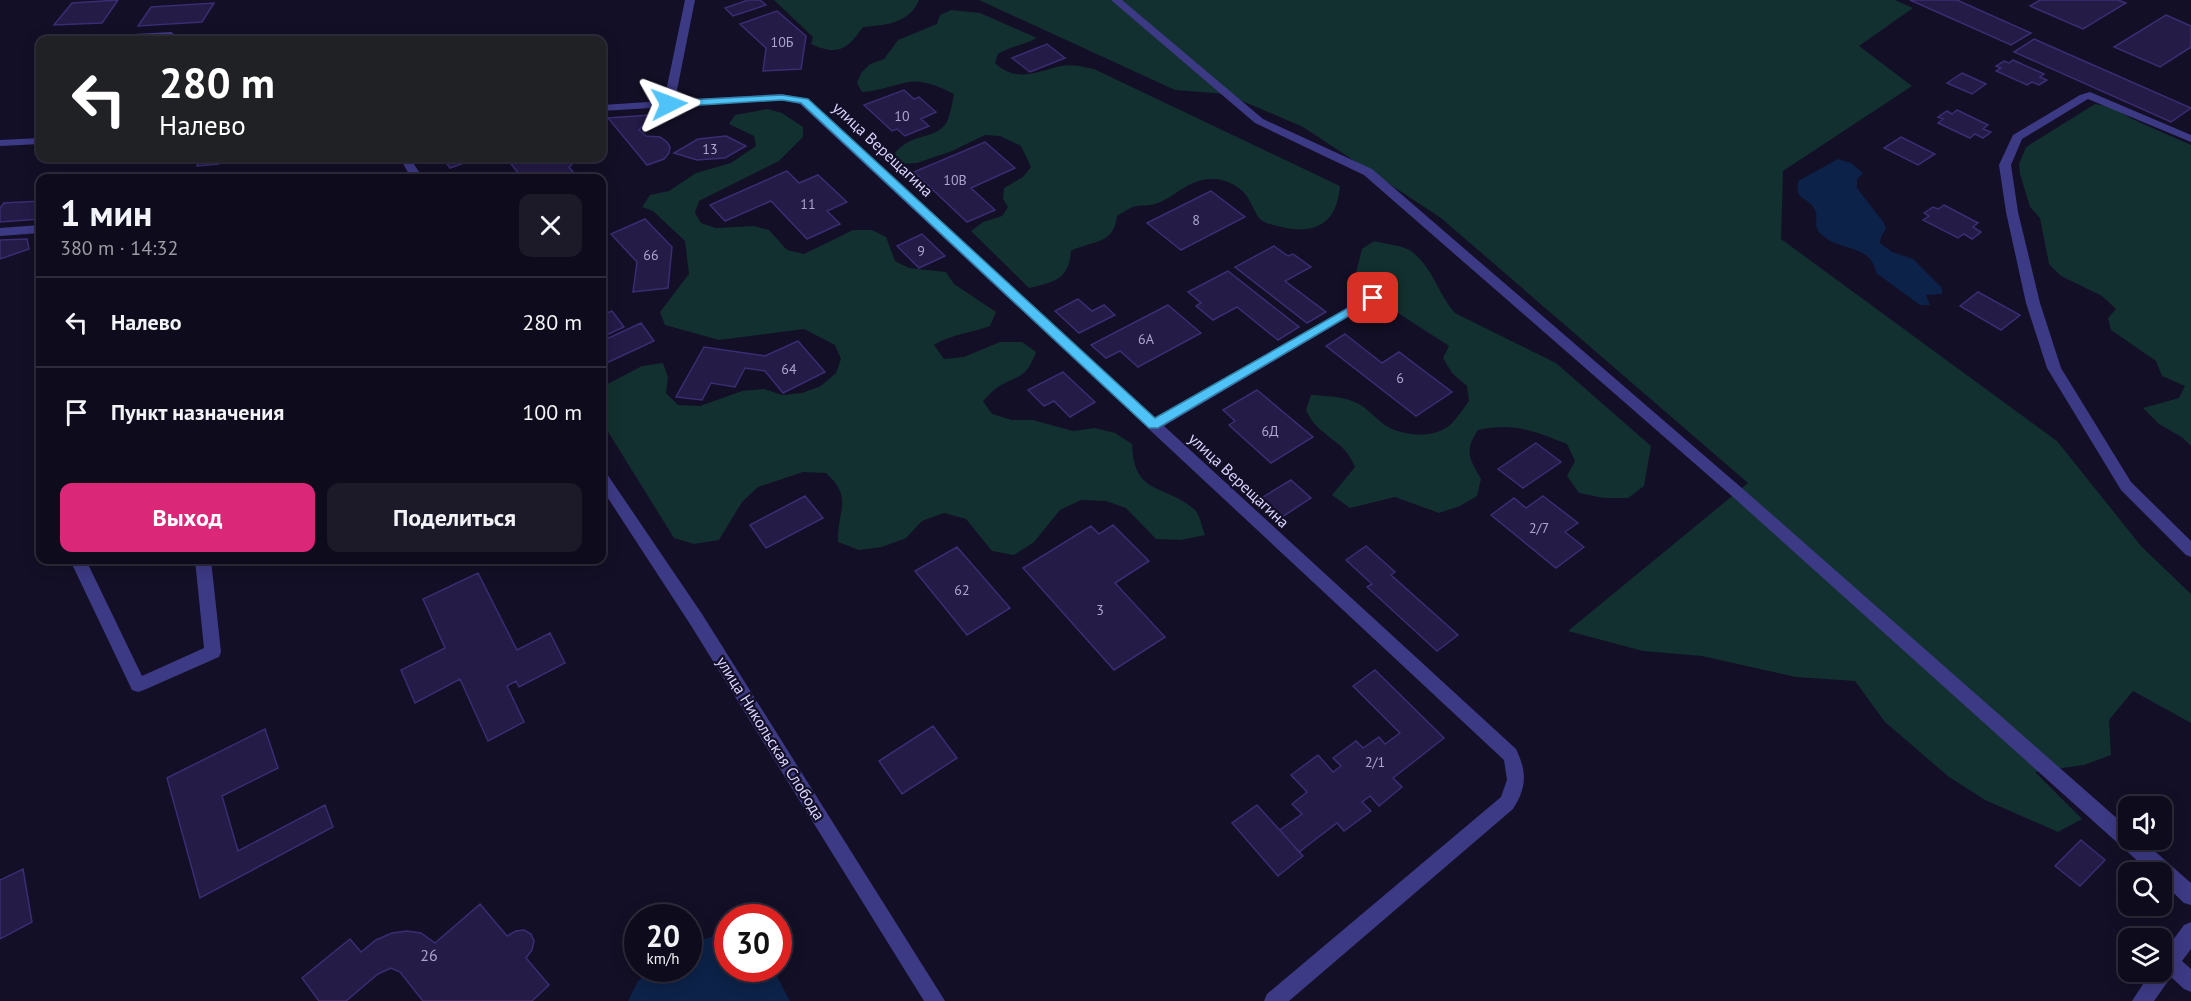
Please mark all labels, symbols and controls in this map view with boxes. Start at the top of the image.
house number: 10Б [771,33,794,51]
text: 280 m [159,55,275,110]
icon: left [60,60,138,138]
position arrow [637,72,701,136]
street label: улица Верещагина [828,97,938,201]
house number: 10 [894,107,910,125]
text: Налево [159,108,246,142]
house number: 13 [702,140,718,158]
house number: 10В [943,171,967,189]
text: 1 мин [60,189,152,236]
button: close [519,194,582,257]
house number: 11 [800,195,816,213]
house number: 8 [1192,211,1200,229]
text: 380 m · 14:32 [60,235,178,261]
house number: 9 [917,242,925,260]
house number: 66 [643,246,659,264]
pin [1347,272,1398,323]
icon: arrive [1356,281,1389,314]
icon: left [60,306,93,339]
text: Налево [111,308,182,336]
text: 280 m [522,308,582,336]
house number: 6А [1138,330,1155,348]
house number: 64 [781,360,797,378]
house number: 6 [1396,369,1404,387]
icon: arrive [60,396,93,429]
text: Пункт назначения [111,398,284,426]
text: 100 m [522,398,582,426]
house number: 6Д [1262,422,1279,440]
street label: улица Верещагина [1184,428,1294,532]
button: Выход [60,483,315,552]
button: Поделиться [327,483,582,552]
house number: 2/7 [1529,519,1549,537]
house number: 62 [954,581,970,599]
house number: 3 [1096,601,1104,619]
street label: улица Никольская Слобода [712,652,830,824]
house number: 2/1 [1365,753,1385,771]
map controls [2118,796,2172,982]
button: sound [2118,796,2172,850]
button: search [2118,862,2172,916]
speed limit sign: 30 [714,904,792,982]
text: 20 [646,916,680,955]
button: layers [2118,928,2172,982]
house number: 26 [420,945,438,965]
text: km/h [647,949,679,968]

